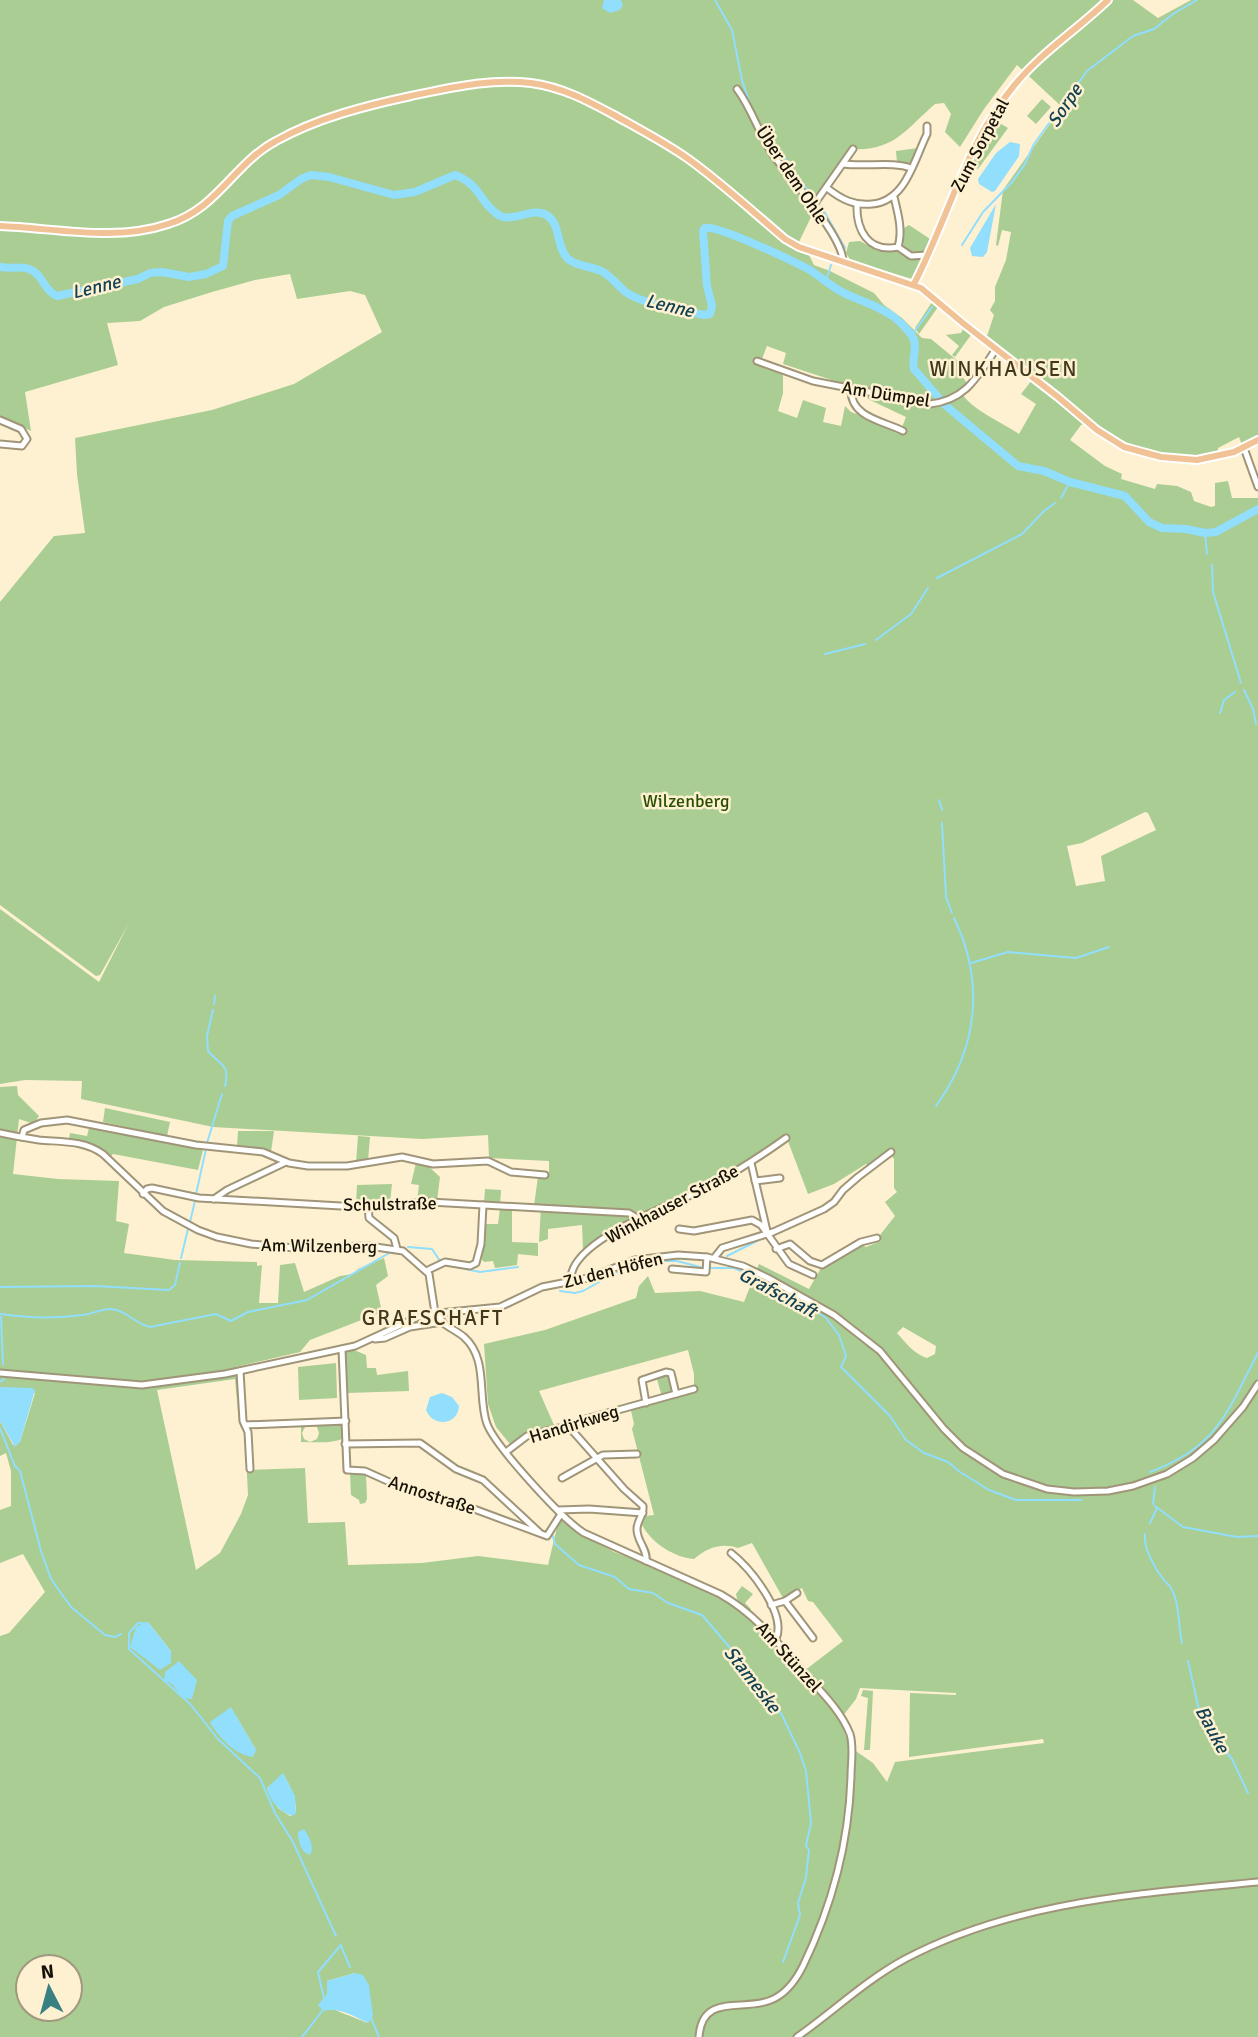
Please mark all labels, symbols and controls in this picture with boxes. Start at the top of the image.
water label: Sorpe [1042,78,1089,132]
street label: Zum Sorpetal [946,94,1014,196]
street label: Über dem Ohle [751,122,833,228]
water label: Lenne [69,269,124,305]
water label: Lenne [643,289,698,324]
district label: WINKHAUSEN [929,356,1079,382]
street label: Am Dümpel [840,376,932,412]
park label: Wilzenberg [643,790,729,812]
street label: Winkhauser Straße [602,1160,742,1248]
street label: Schulstraße [343,1192,437,1216]
street label: Am Wilzenberg [261,1234,377,1258]
street label: Zu den Höfen [561,1247,665,1293]
water label: Grafschaft [734,1262,823,1325]
district label: GRAFSCHAFT [362,1305,504,1331]
street label: Handirkweg [527,1400,621,1448]
street label: Annostraße [386,1471,478,1519]
street label: Am Stünzel [752,1617,826,1697]
water label: Stameske [719,1641,787,1719]
water label: Bauke [1190,1702,1235,1759]
north arrow [14,1953,84,2023]
text: N [40,1959,55,1985]

